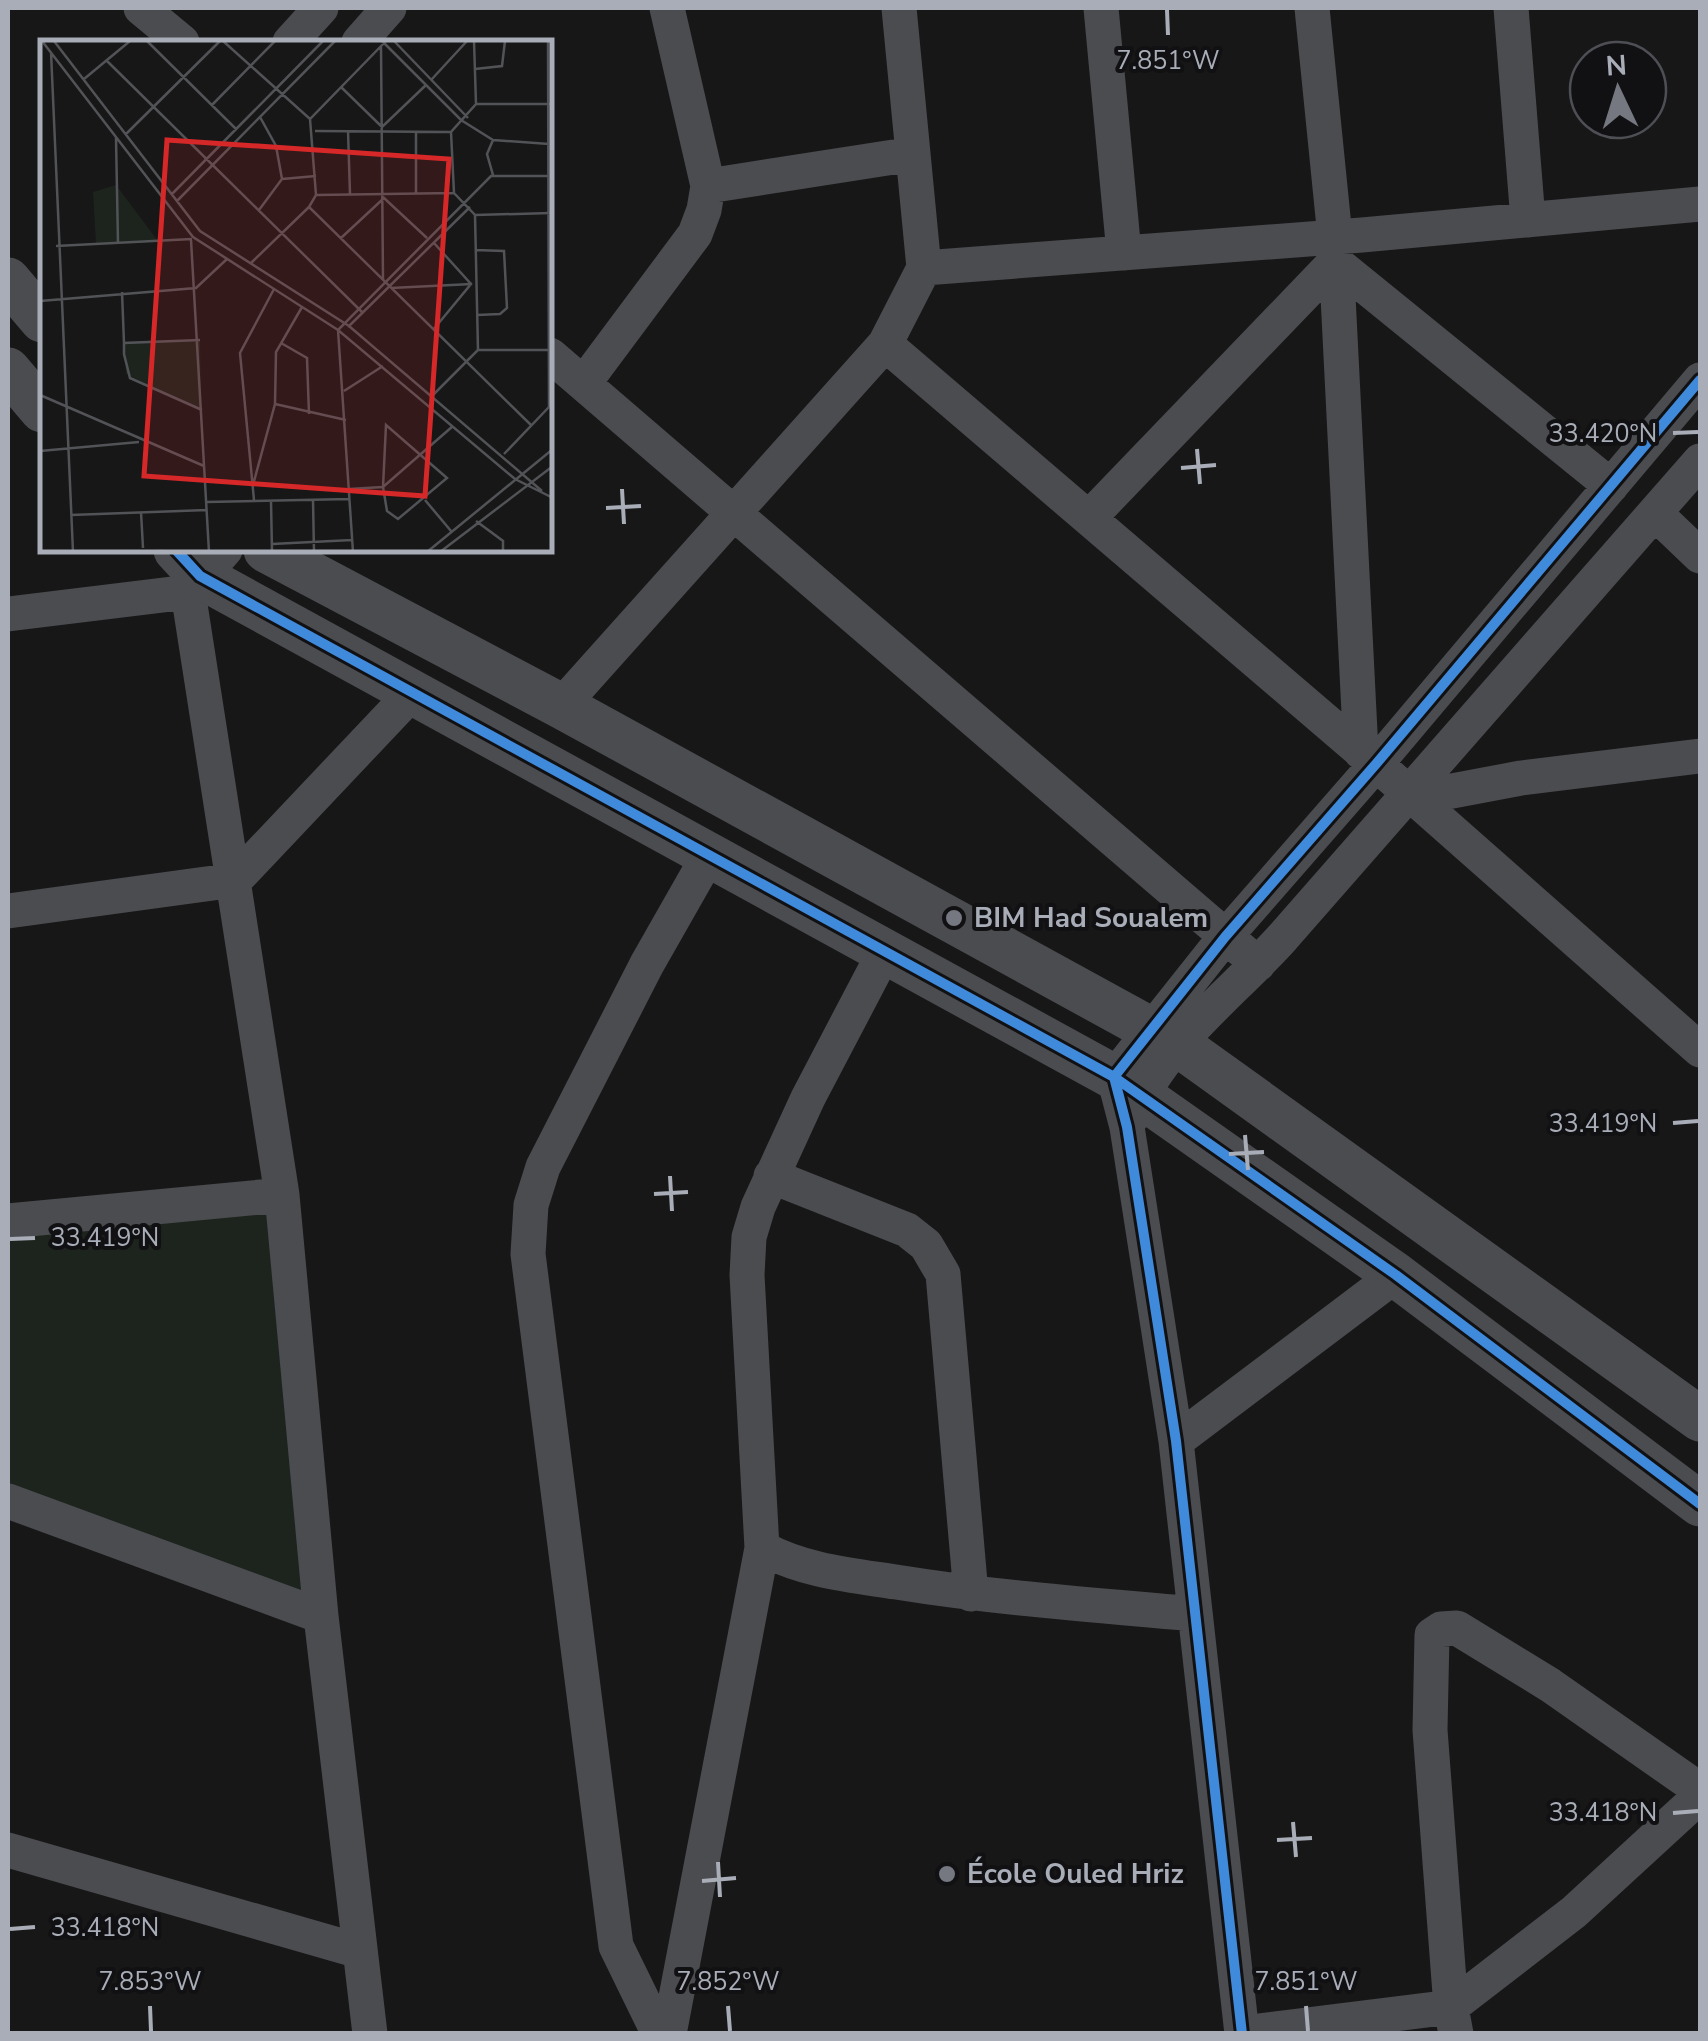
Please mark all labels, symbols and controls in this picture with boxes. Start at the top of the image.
inset map [40,40,552,552]
north arrow [1568,40,1668,140]
text: 7.851°W [1117,44,1219,78]
text: N [1605,46,1628,86]
text: 33.420°N [1549,417,1657,451]
place label: BIM Had Soualem [974,899,1208,937]
marker: BIM Had Soualem [943,907,965,929]
text: 33.419°N [1549,1107,1657,1141]
text: 33.419°N [51,1221,159,1255]
text: 33.418°N [1549,1796,1657,1830]
place label: École Ouled Hriz [967,1855,1184,1893]
marker: École Ouled Hriz [936,1863,958,1885]
text: 33.418°N [51,1911,159,1945]
text: 7.853°W [99,1965,201,1999]
text: 7.852°W [677,1965,779,1999]
text: 7.851°W [1255,1965,1357,1999]

